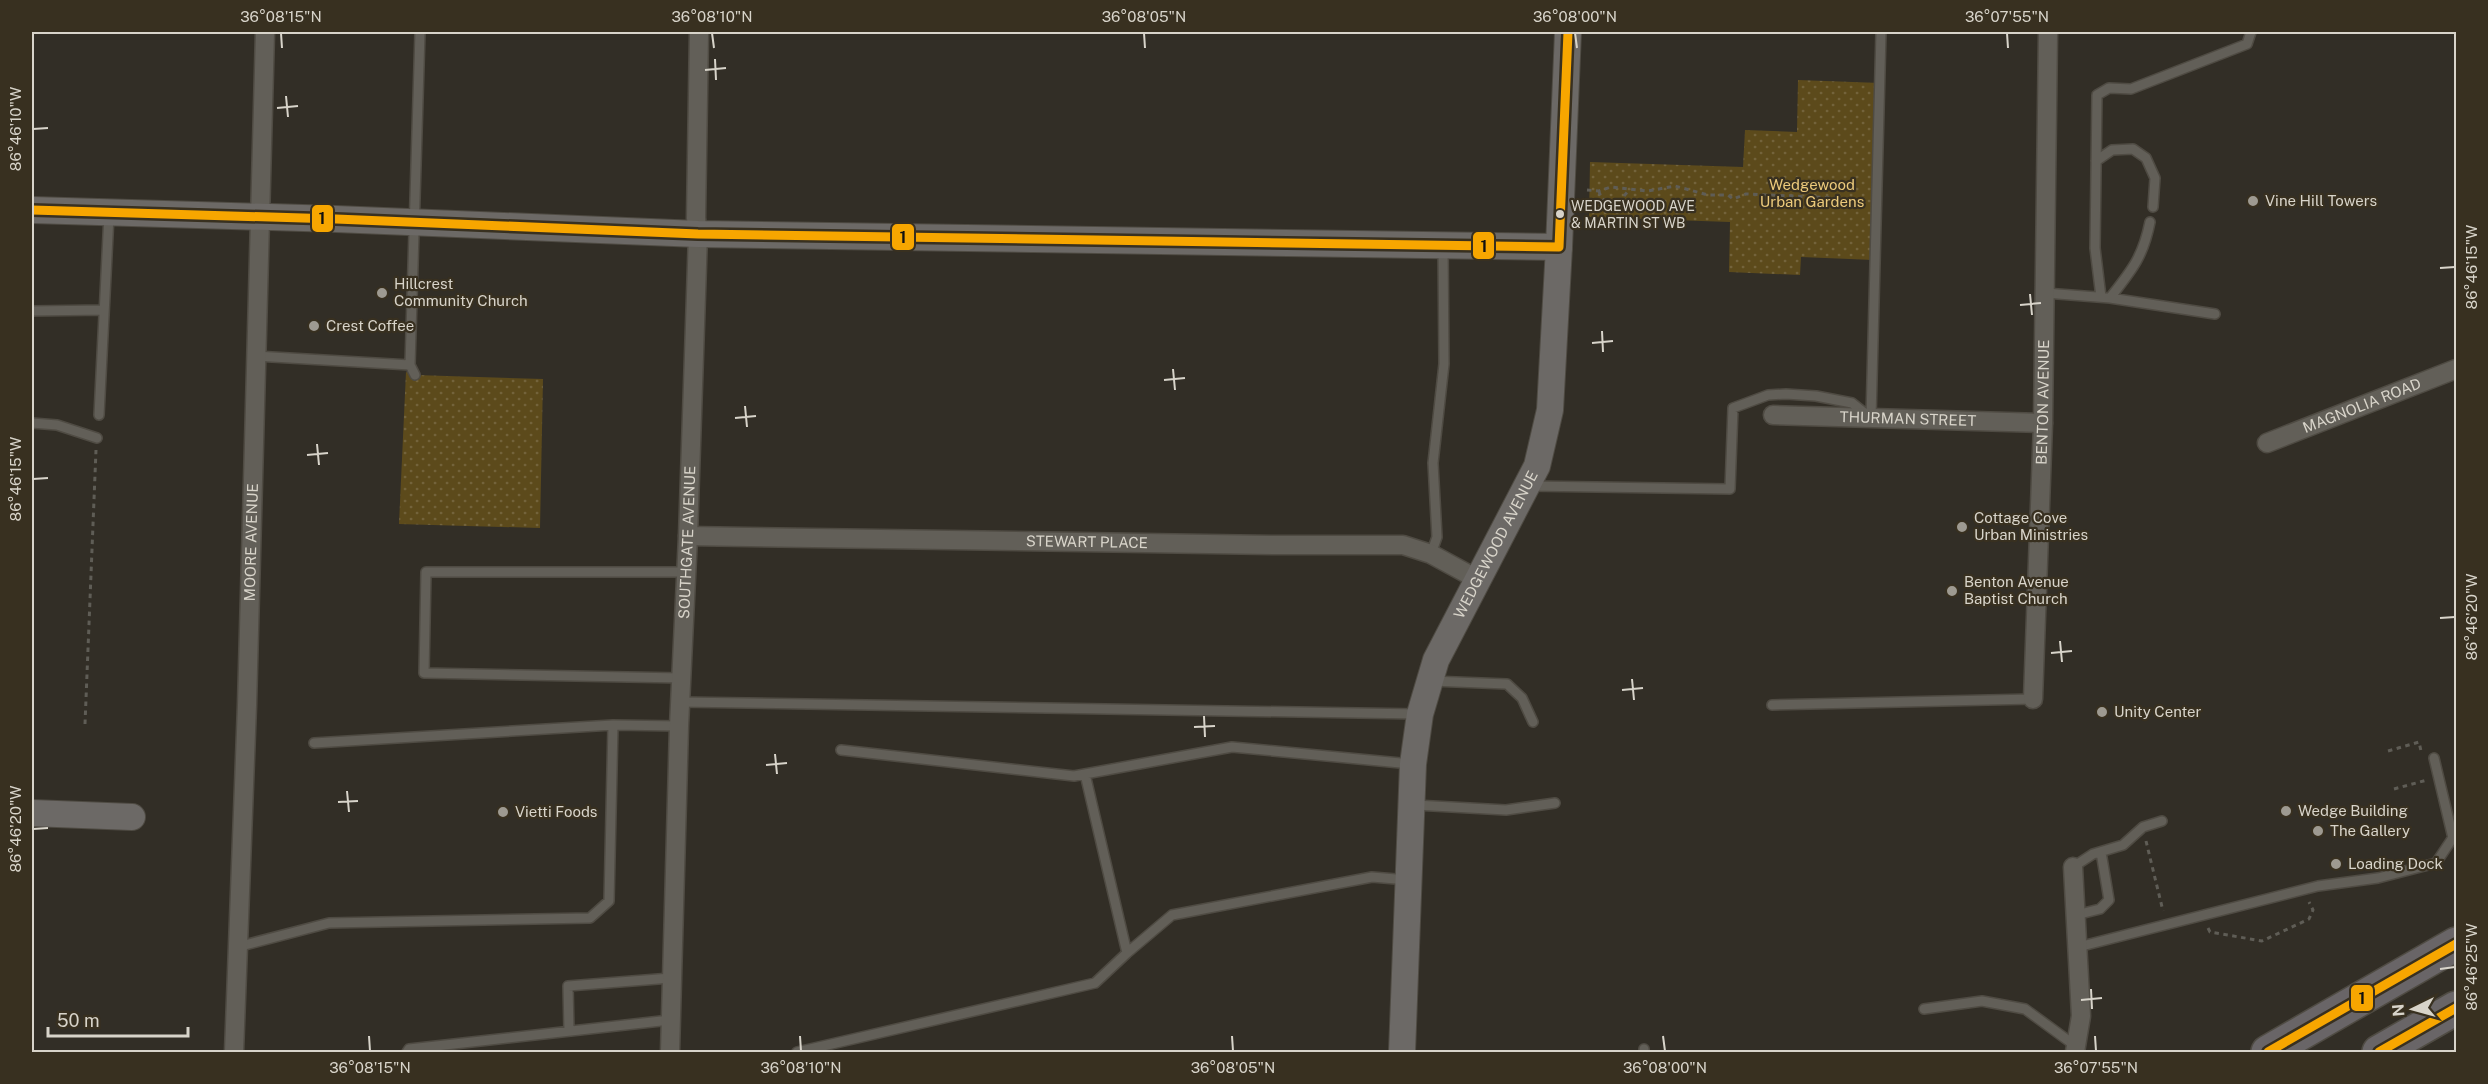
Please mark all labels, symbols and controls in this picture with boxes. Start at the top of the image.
text: 36°08'15"N [240,8,322,25]
text: 36°08'10"N [671,8,753,25]
text: 36°08'05"N [1102,8,1186,25]
text: 36°08'00"N [1533,8,1617,25]
text: 36°07'55"N [1965,8,2049,25]
text: 86°46'10"W [7,87,24,171]
park label: Wedgewood Urban Gardens [1760,176,1864,210]
place label: Vine Hill Towers [2265,192,2377,209]
marker: Vine Hill Towers [2246,194,2260,208]
place label: WEDGEWOOD AVE & MARTIN ST WB [1571,198,1695,231]
line badge: 1 [311,204,334,233]
marker: WEDGEWOOD AVE & MARTIN ST WB [1554,208,1566,220]
text: 1 [319,209,325,228]
line badge: 1 [891,223,915,251]
text: 86°46'15"W [2463,225,2480,309]
text: 1 [900,228,906,247]
line badge: 1 [1472,231,1495,260]
text: 1 [1481,237,1487,256]
place label: Hillcrest Community Church [394,275,528,309]
marker: Hillcrest Community Church [375,286,389,300]
place label: Crest Coffee [326,317,414,334]
marker: Crest Coffee [307,319,321,333]
street label: BENTON AVENUE [2032,339,2052,465]
street label: MAGNOLIA ROAD [2300,375,2423,436]
street label: THURMAN STREET [1839,408,1977,429]
text: 86°46'15"W [7,437,24,521]
street label: SOUTHGATE AVENUE [675,465,698,619]
street label: WEDGEWOOD AVENUE [1450,468,1541,621]
street label: MOORE AVENUE [241,483,261,601]
place label: Cottage Cove Urban Ministries [1974,509,2088,543]
marker: Cottage Cove Urban Ministries [1955,520,1969,534]
street label: STEWART PLACE [1026,532,1148,551]
place label: Benton Avenue Baptist Church [1964,573,2069,607]
text: 86°46'20"W [2463,573,2480,661]
marker: Benton Avenue Baptist Church [1945,584,1959,598]
place label: Unity Center [2114,703,2202,720]
marker: Unity Center [2095,705,2109,719]
text: 86°46'20"W [7,785,24,873]
place label: Wedge Building [2298,802,2408,819]
place label: Vietti Foods [515,803,597,820]
marker: Wedge Building [2279,804,2293,818]
marker: Vietti Foods [496,805,510,819]
place label: The Gallery [2330,822,2410,839]
marker: The Gallery [2311,824,2325,838]
place label: Loading Dock [2348,855,2443,872]
marker: Loading Dock [2329,857,2343,871]
text: 86°46'25"W [2463,923,2480,1011]
north arrow [2383,979,2443,1039]
line badge: 1 [2350,984,2374,1012]
text: 1 [2359,989,2365,1008]
scale bar [48,1000,188,1038]
text: N [2389,1003,2409,1017]
text: 50 m [57,1010,100,1031]
text: 36°08'15"N [329,1059,411,1076]
text: 36°08'10"N [760,1059,842,1076]
text: 36°08'05"N [1191,1059,1275,1076]
text: 36°08'00"N [1623,1059,1707,1076]
text: 36°07'55"N [2054,1059,2138,1076]

